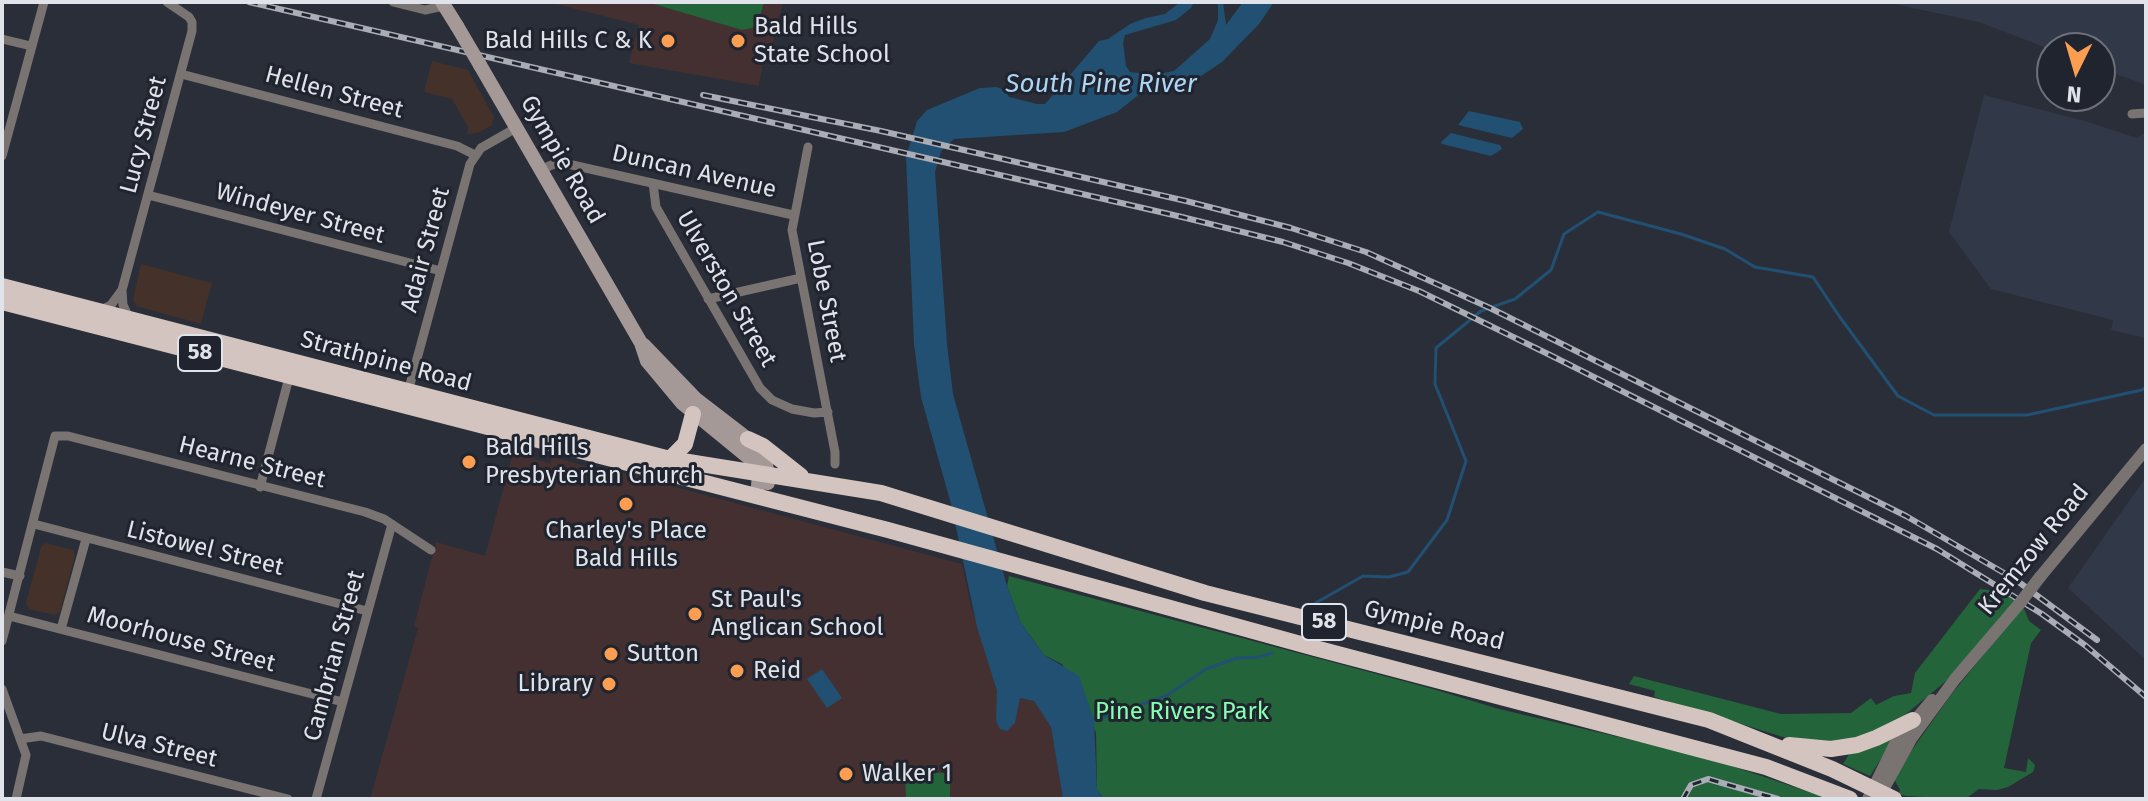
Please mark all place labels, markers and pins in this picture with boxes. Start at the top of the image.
place label: Bald Hills State School [754,13,890,69]
place label: Bald Hills C & K [484,27,652,55]
marker: Bald Hills C & K [659,32,677,50]
marker: Bald Hills State School [729,32,747,50]
place label: Bald Hills Presbyterian Church [485,434,703,490]
marker: Bald Hills Presbyterian Church [460,453,478,471]
marker: Charley's Place Bald Hills [617,495,635,513]
place label: Charley's Place Bald Hills [545,517,707,573]
place label: St Paul's Anglican School [711,586,883,642]
marker: St Paul's Anglican School [686,605,704,623]
place label: Sutton [627,640,699,668]
marker: Sutton [602,645,620,663]
place label: Reid [753,657,801,685]
marker: Reid [728,662,746,680]
place label: Library [517,670,593,698]
marker: Library [600,675,618,693]
place label: Walker 1 [862,760,952,788]
marker: Walker 1 [837,765,855,783]

